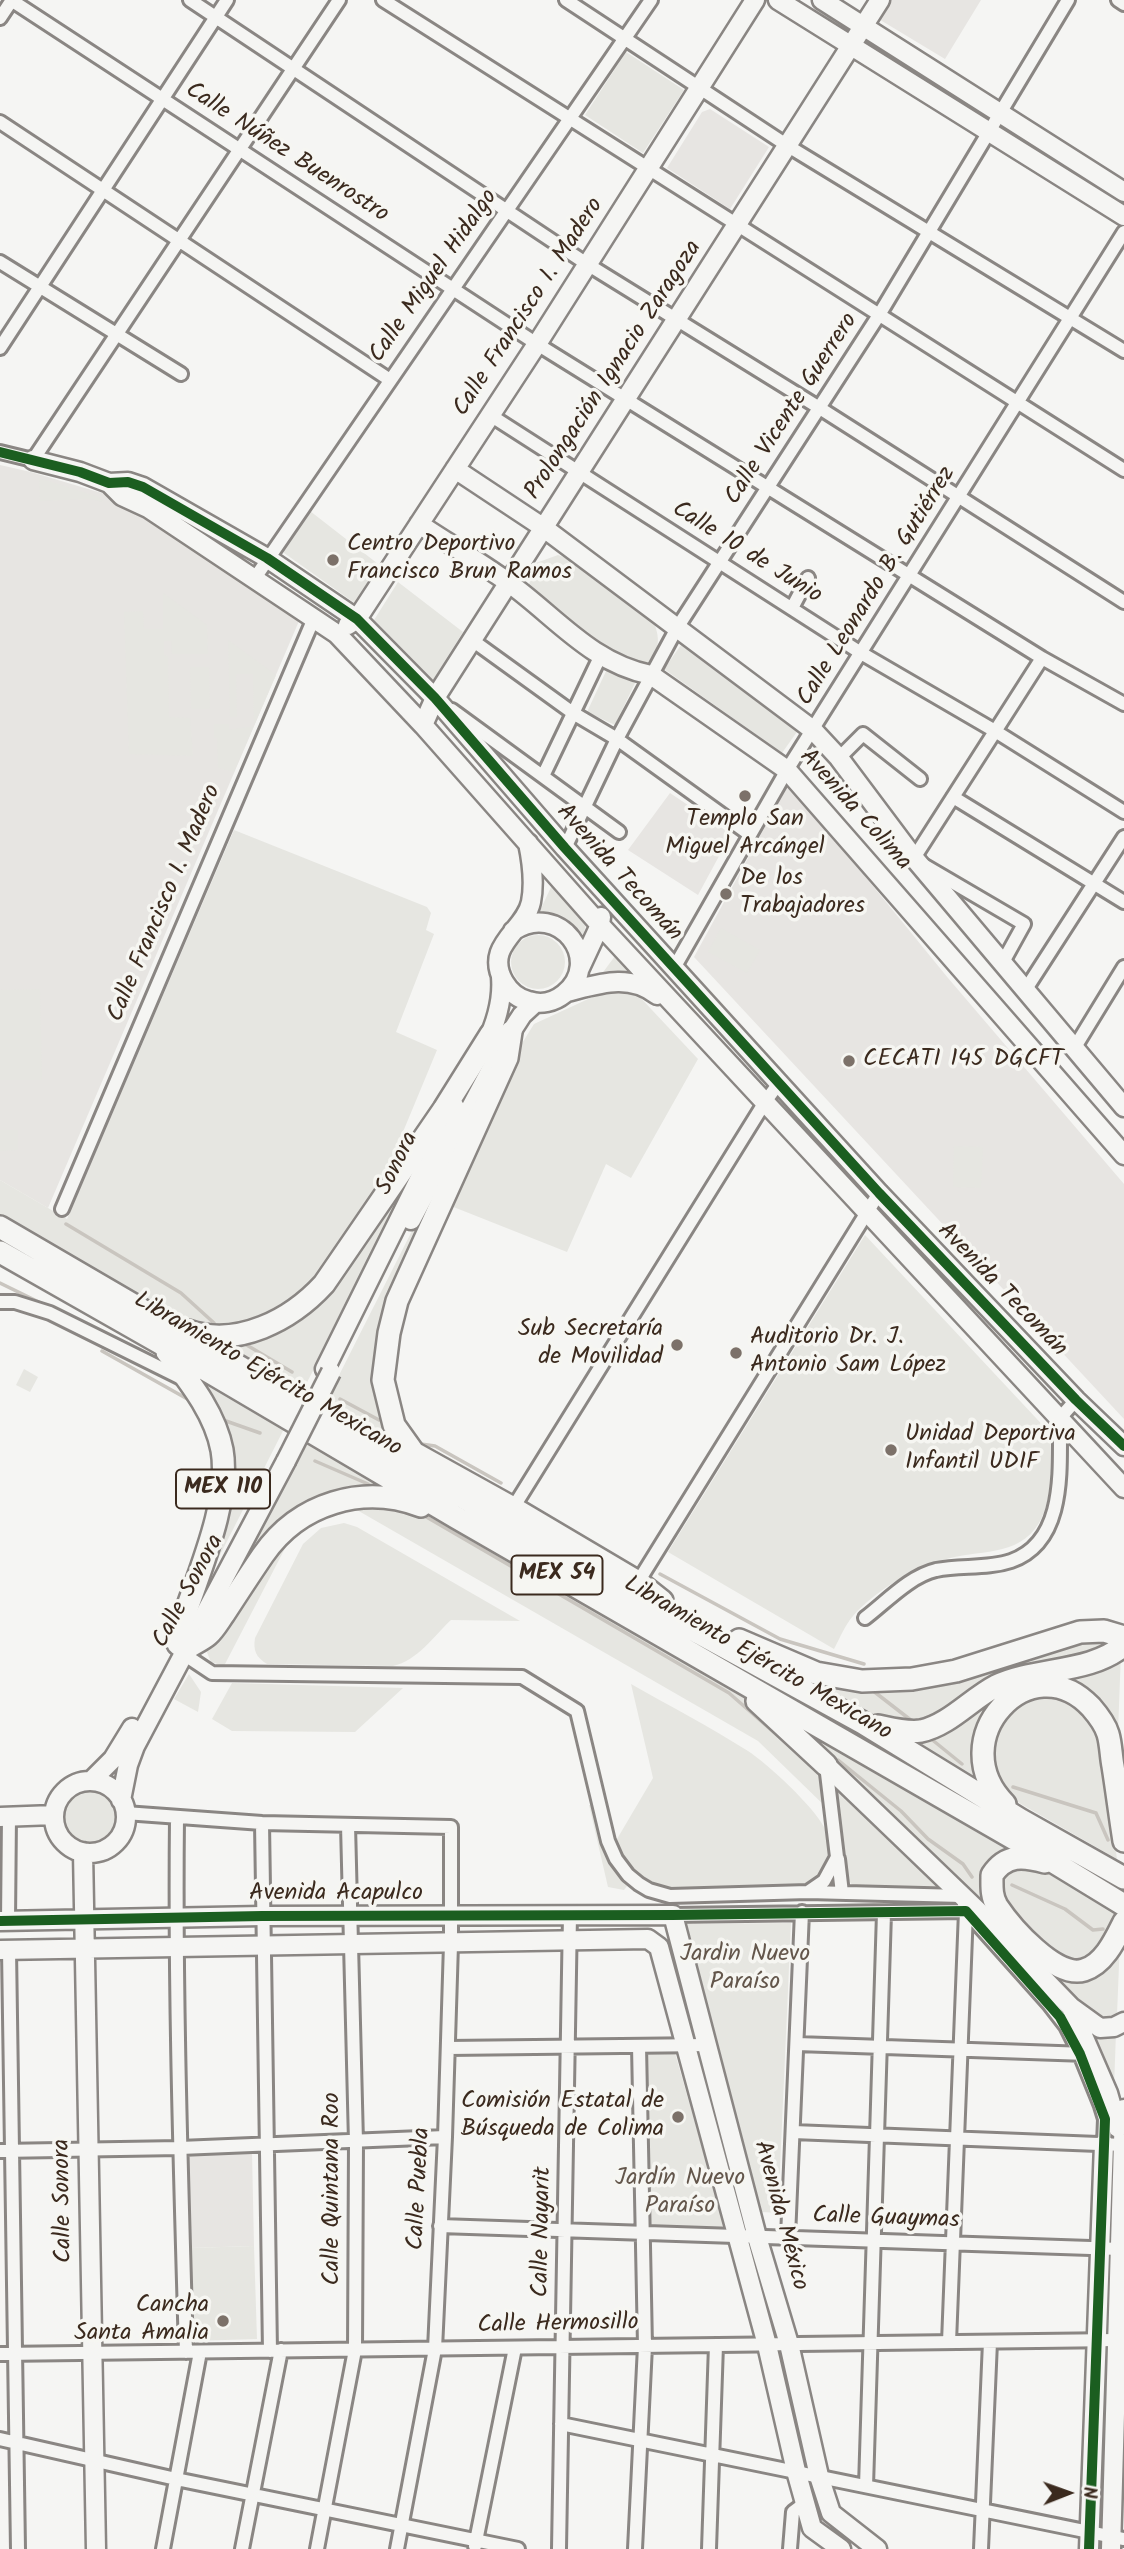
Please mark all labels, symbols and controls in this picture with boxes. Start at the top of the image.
street label: Calle Núñez Buenrostro [179,77,393,231]
street label: Calle Miguel Hidalgo [364,185,506,369]
street label: Calle Francisco I. Madero [449,193,611,423]
street label: Prolongación Ignacio Zaragoza [520,236,710,506]
street label: Calle Vicente Guerrero [720,309,866,511]
street label: Calle Leonardo B. Gutiérrez [792,462,964,712]
street label: Calle 10 de Junio [666,496,826,612]
place label: Centro Deportivo Francisco Brun Ramos [347,532,572,588]
marker: Centro Deportivo Francisco Brun Ramos [325,552,341,568]
street label: Avenida Colima [792,744,916,878]
street label: Calle Francisco I. Madero [103,781,229,1027]
marker: Templo San Miguel Arcángel [737,788,753,804]
street label: Avenida Tecomán [549,799,687,949]
place label: Templo San Miguel Arcángel [665,807,825,863]
place label: De los Trabajadores [740,866,865,922]
marker: De los Trabajadores [718,886,734,902]
place label: CECATI 145 DGCFT [863,1047,1063,1075]
marker: CECATI 145 DGCFT [841,1053,857,1069]
street label: Sonora [371,1128,427,1200]
street label: Avenida Tecomán [930,1218,1072,1364]
street label: Libramiento Ejército Mexicano [128,1287,406,1465]
place label: Sub Secretaría de Movilidad [518,1317,663,1373]
place label: Auditorio Dr. J. Antonio Sam López [750,1325,946,1381]
marker: Sub Secretaría de Movilidad [669,1337,685,1353]
marker: Auditorio Dr. J. Antonio Sam López [728,1345,744,1361]
place label: Unidad Deportiva Infantil UDIF [905,1422,1076,1478]
marker: Unidad Deportiva Infantil UDIF [883,1442,899,1458]
road number: MEX 110 [176,1470,270,1508]
street label: Calle Sonora [148,1530,232,1654]
road number: MEX 54 [512,1556,602,1594]
street label: Libramiento Ejército Mexicano [618,1571,896,1749]
street label: Avenida Acapulco [249,1881,423,1909]
park label: Jardin Nuevo Paraíso [680,1942,810,1998]
place label: Comisión Estatal de Búsqueda de Colima [461,2089,664,2145]
street label: Calle Quintana Roo [320,2092,348,2286]
marker: Comisión Estatal de Búsqueda de Colima [670,2109,686,2125]
street label: Calle Puebla [403,2127,439,2251]
street label: Avenida México [745,2138,813,2294]
street label: Calle Sonora [50,2139,80,2263]
street label: Calle Nayarit [528,2166,560,2298]
park label: Jardín Nuevo Paraíso [615,2166,745,2222]
street label: Calle Guaymas [812,2203,960,2237]
place label: Cancha Santa Amalia [74,2293,209,2349]
street label: Calle Hermosillo [477,2310,639,2342]
marker: Cancha Santa Amalia [215,2313,231,2329]
north arrow [1033,2458,1103,2528]
text: N [1074,2486,1104,2499]

